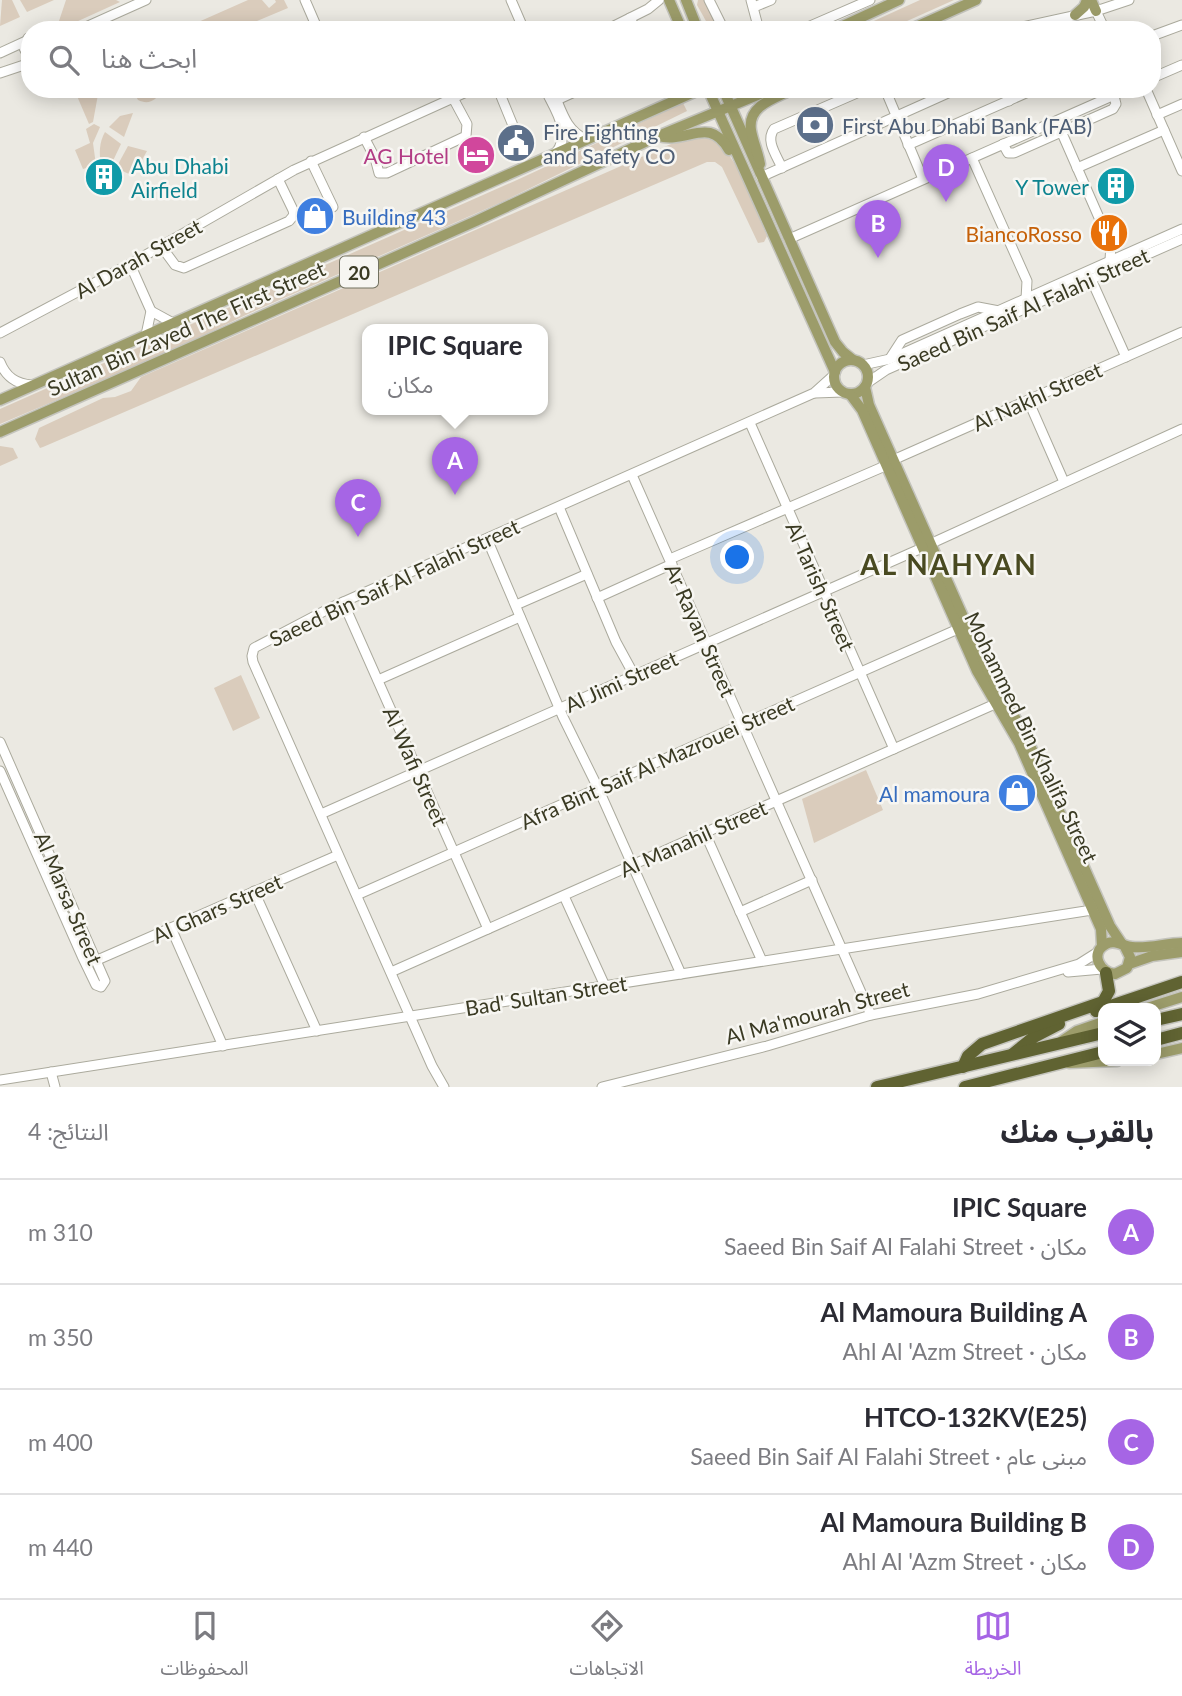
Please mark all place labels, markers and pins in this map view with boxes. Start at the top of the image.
bank icon: First Abu Dhabi Bank (FAB) [794,104,836,146]
place label: First Abu Dhabi Bank (FAB) [842,113,1092,138]
place label: Fire Fighting and Safety CO [543,119,676,168]
public building icon: Fire Fighting and Safety CO [495,122,537,164]
hotel icon: AG Hotel [455,134,497,176]
place label: AG Hotel [364,143,449,168]
pin: D [923,144,969,202]
place label: Abu Dhabi Airfield [131,153,229,202]
building icon: Abu Dhabi Airfield [83,156,125,198]
building icon: Y Tower [1095,165,1137,207]
place label: Y Tower [1015,174,1089,199]
shop icon: Building 43 [294,195,336,237]
pin: B [855,200,901,258]
place label: Building 43 [342,204,446,229]
restaurant icon: BiancoRosso [1088,212,1130,254]
place label: BiancoRosso [966,221,1082,246]
pin: A [432,437,478,495]
pin: C [335,479,381,537]
shop icon: Al mamoura [996,772,1038,814]
place label: Al mamoura [879,781,990,806]

